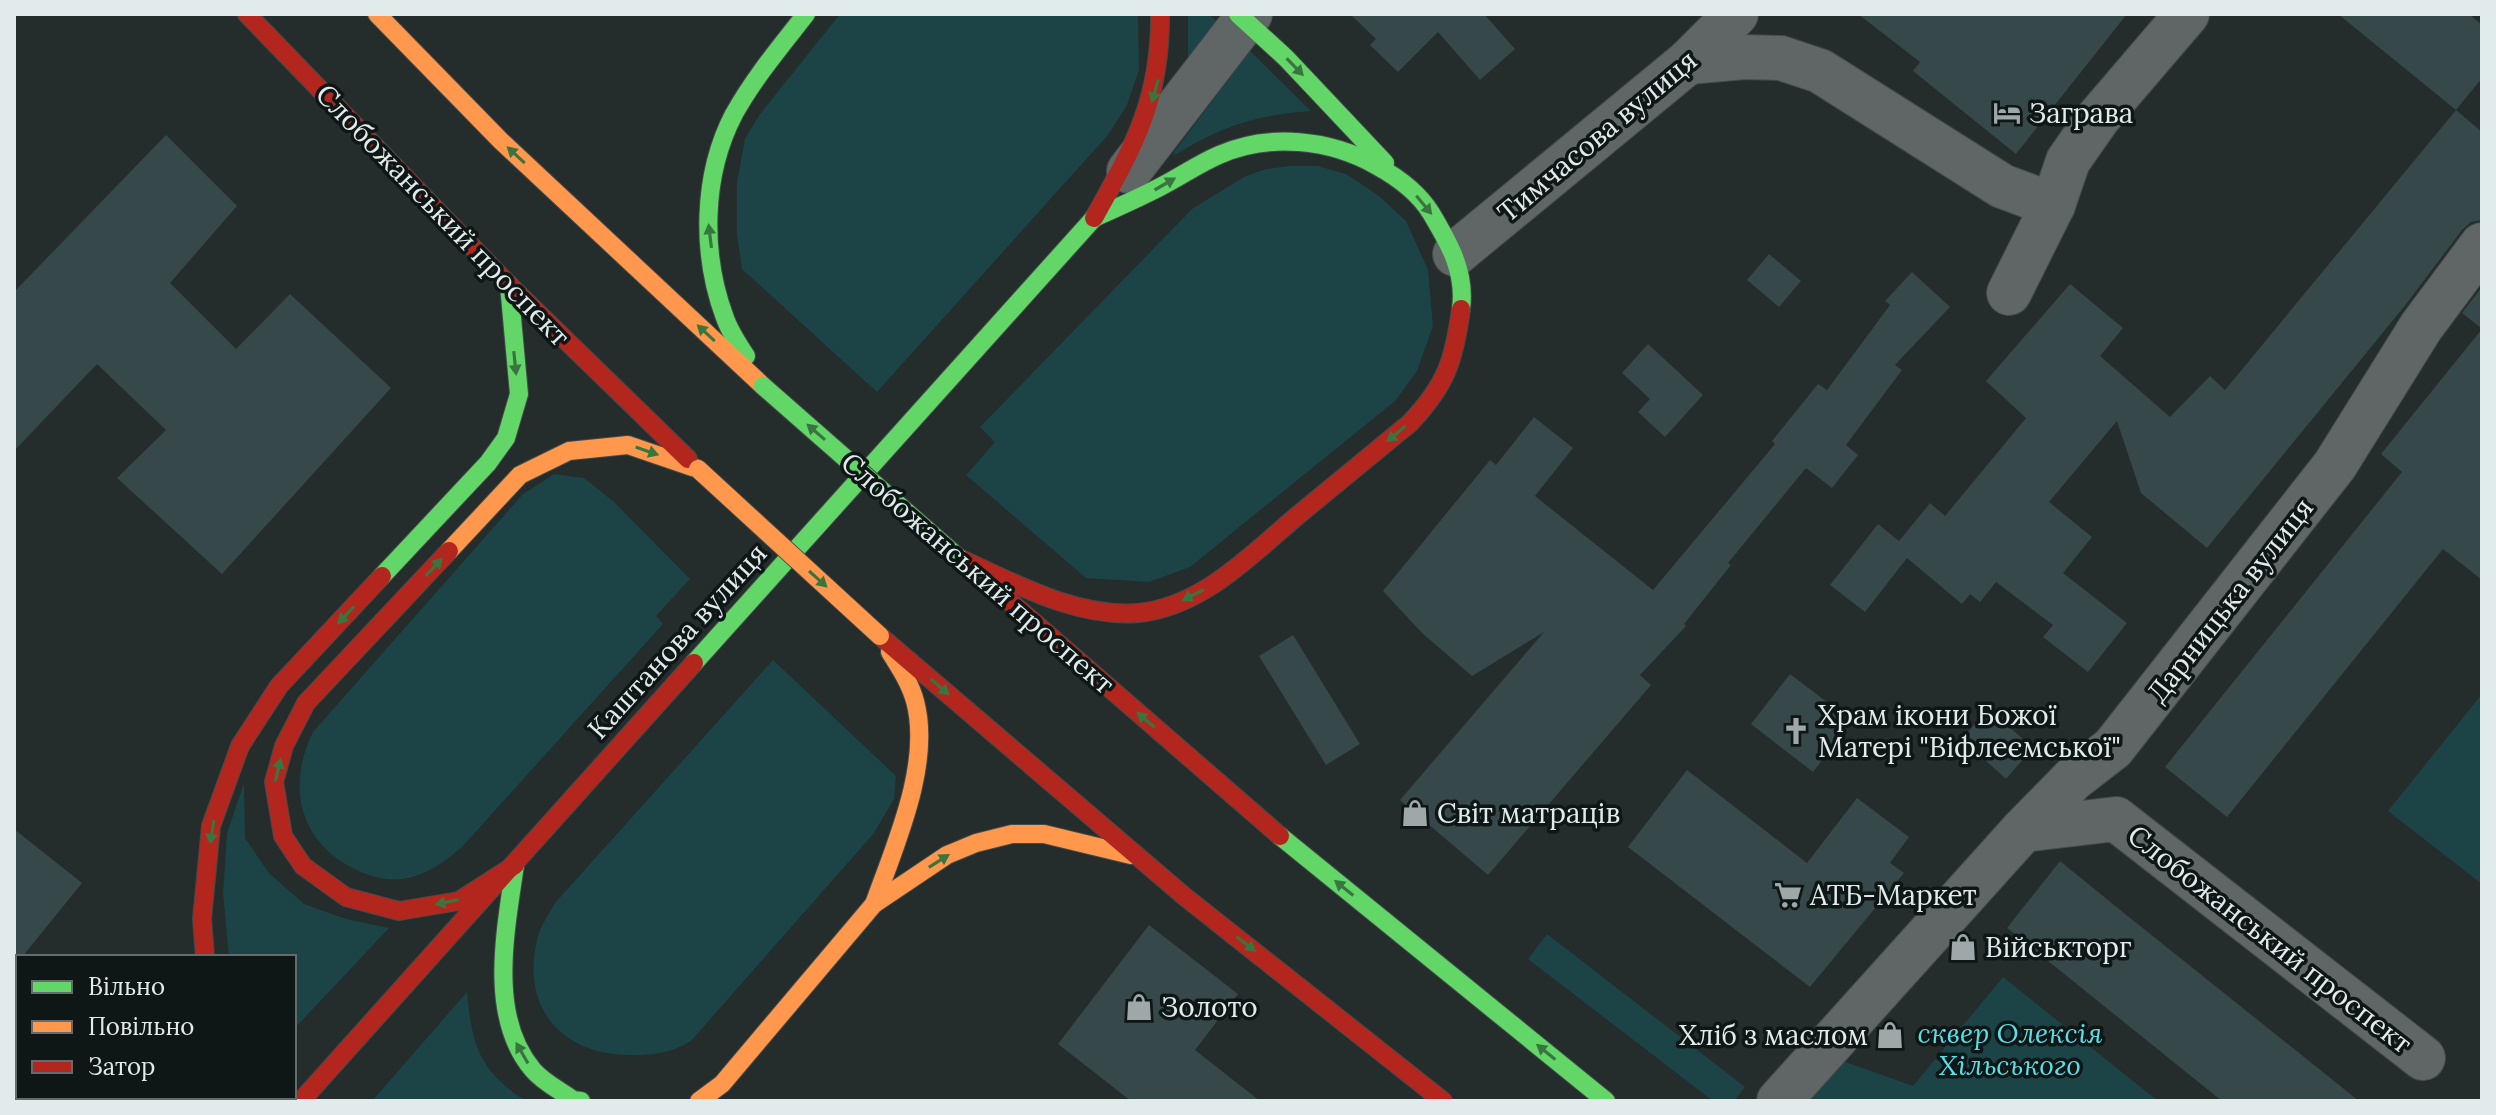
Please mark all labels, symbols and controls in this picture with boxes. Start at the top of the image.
street label: Тимчасова вулиця [1490,42,1704,230]
one-way arrow [1286,57,1304,76]
street label: Слобожанський проспект [308,76,578,354]
one-way arrow [1148,79,1160,104]
place label: Заграва [2029,95,2133,131]
hotel icon: Заграва [1992,98,2022,128]
one-way arrow [507,147,526,165]
one-way arrow [1153,177,1176,191]
one-way arrow [1415,195,1432,215]
one-way arrow [703,223,716,248]
one-way arrow [697,324,716,342]
one-way arrow [509,351,522,376]
one-way arrow [807,424,826,442]
one-way arrow [1386,425,1406,442]
street label: Слобожанський проспект [834,444,1122,702]
one-way arrow [635,446,659,458]
street label: Дарницька вулиця [2139,491,2321,709]
street label: Каштанова вулиця [580,536,774,746]
one-way arrow [424,558,442,577]
one-way arrow [808,569,827,587]
one-way arrow [1182,588,1204,602]
one-way arrow [337,605,355,624]
one-way arrow [929,678,949,695]
place label: Храм ікони Божої Матері "Віфлеємської" [1818,697,2121,765]
one-way arrow [1136,712,1156,729]
church icon: Храм ікони Божої Матері "Віфлеємської" [1781,716,1811,746]
one-way arrow [272,758,284,783]
place label: Світ матраців [1437,795,1620,831]
shop icon: Світ матраців [1400,798,1430,828]
street label: Слобожанський проспект [2121,817,2419,1061]
one-way arrow [205,820,217,845]
one-way arrow [928,854,950,868]
place label: АТБ-Маркет [1809,877,1977,913]
one-way arrow [1334,880,1354,897]
supermarket icon: АТБ-Маркет [1773,880,1803,910]
one-way arrow [435,896,460,909]
place label: Військторг [1985,929,2131,965]
shop icon: Військторг [1948,932,1978,962]
one-way arrow [1236,936,1256,952]
legend [16,955,296,1099]
text: Вільно [88,971,165,1002]
place label: Золото [1161,989,1258,1025]
shop icon: Золото [1124,992,1154,1022]
text: Повільно [88,1011,194,1042]
park label: сквер Олексія Хільського [1918,1015,2103,1083]
place label: Хліб з маслом [1679,1017,1868,1053]
shop icon: Хліб з маслом [1875,1020,1905,1050]
one-way arrow [515,1042,529,1064]
one-way arrow [1536,1044,1556,1061]
text: Затор [88,1051,155,1082]

